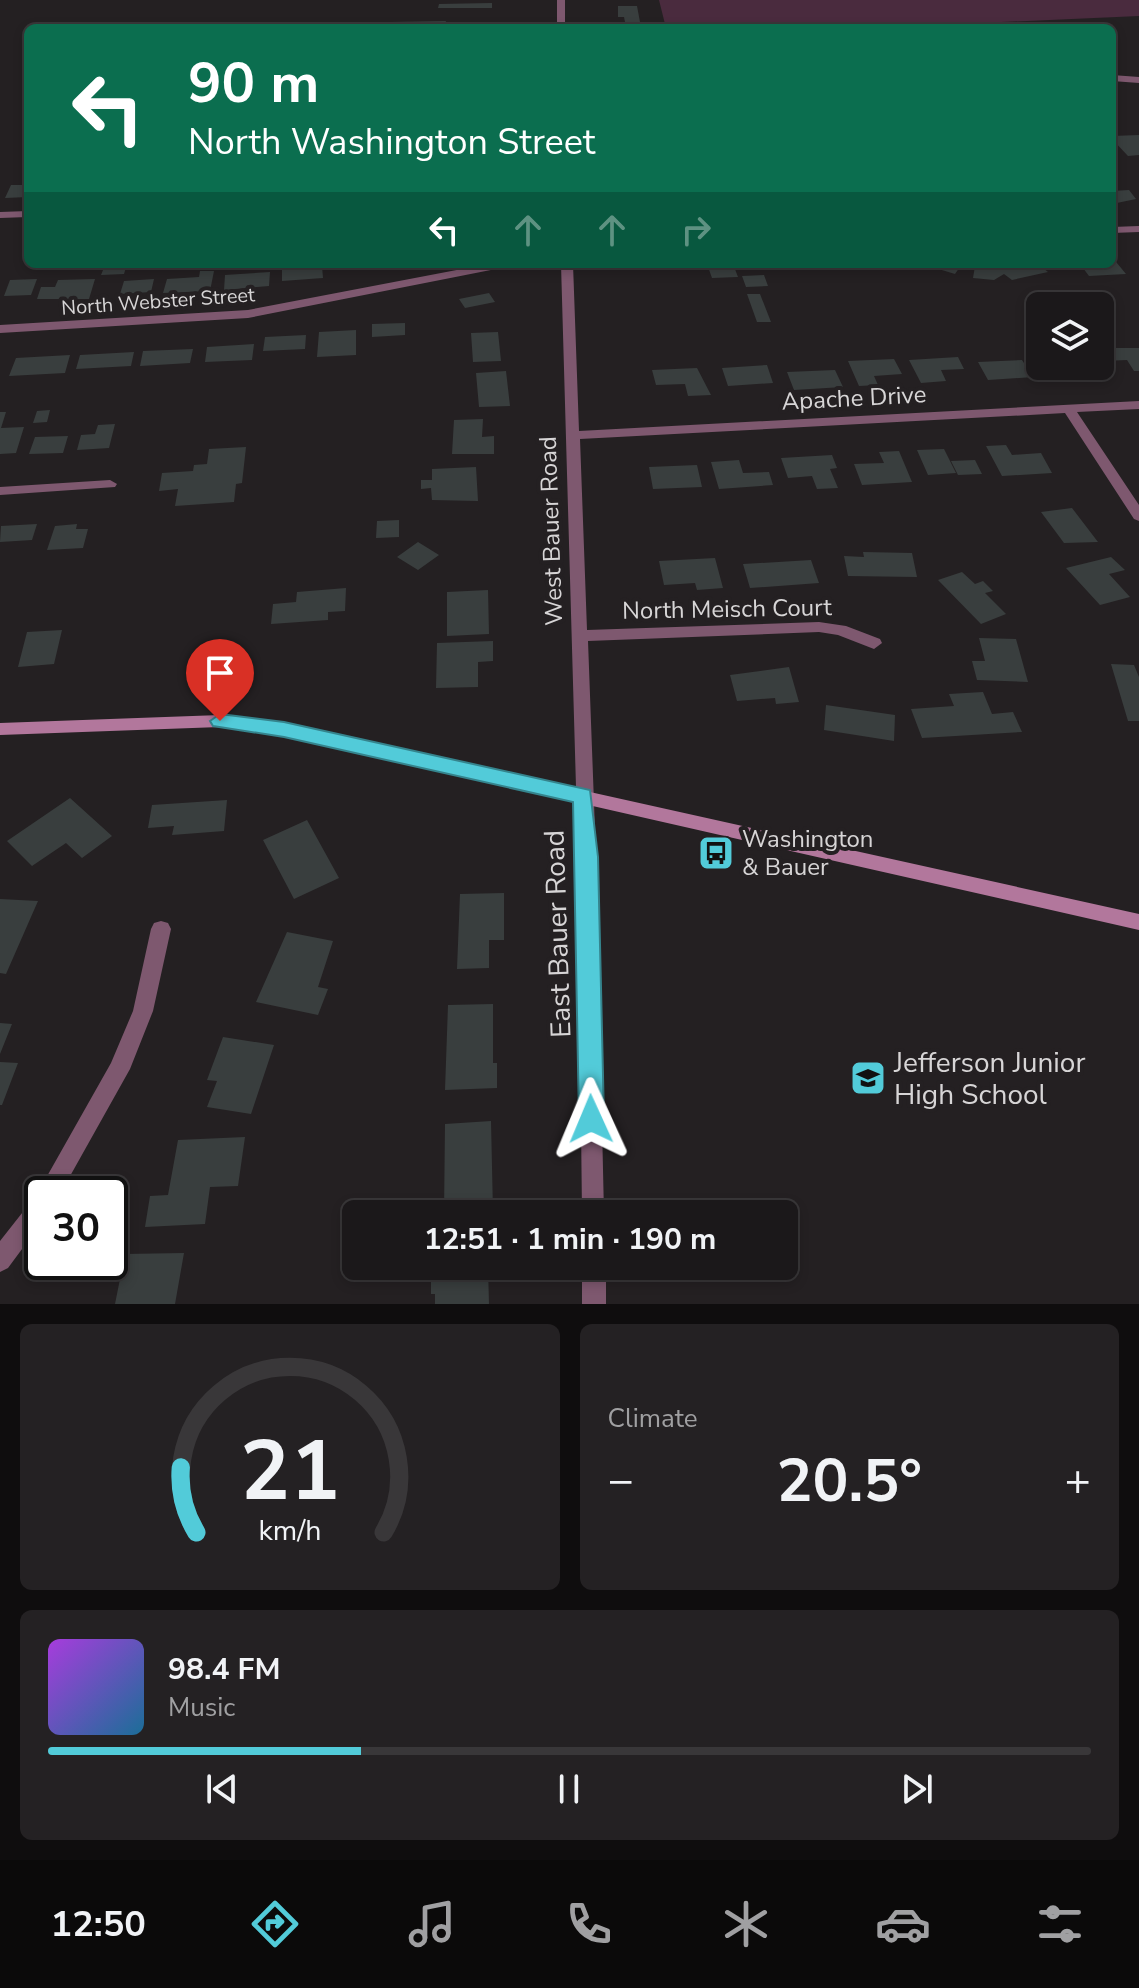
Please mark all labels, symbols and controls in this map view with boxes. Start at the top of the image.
text: 90 m [188,45,319,122]
icon: left [56,56,160,160]
text: North Washington Street [188,118,595,167]
icon: left [422,208,466,252]
icon: ahead [506,208,550,252]
icon: ahead [590,208,634,252]
icon: right [674,208,718,252]
street label: North Webster Street [60,281,257,322]
map controls [1026,292,1114,380]
button: layers [1026,292,1114,380]
street label: Apache Drive [781,378,927,418]
street label: West Bauer Road [532,436,570,626]
street label: North Meisch Court [622,591,833,627]
pin [186,639,254,721]
icon: arrive [198,651,242,695]
place label: Washington & Bauer [742,823,873,883]
street label: East Bauer Road [535,829,581,1039]
bus stop icon: Washington & Bauer [697,834,735,872]
place label: Jefferson Junior High School [893,1044,1085,1114]
school or university icon: Jefferson Junior High School [849,1059,887,1097]
position arrow [549,1077,633,1161]
speed limit sign: 30 [24,1176,128,1280]
text: 12:51 · 1 min · 190 m [424,1219,716,1260]
text: Climate [608,1401,698,1436]
text: 21 [240,1415,340,1528]
text: 20.5° [776,1440,922,1522]
text: − [608,1451,634,1511]
text: + [1065,1451,1091,1511]
text: km/h [258,1511,321,1550]
text: 98.4 FM [168,1649,280,1690]
text: Music [168,1690,235,1725]
icon: previous [200,1767,244,1811]
icon: pause [547,1767,591,1811]
icon: next [895,1767,939,1811]
icon: directions [247,1896,303,1952]
icon: music [404,1896,460,1952]
icon: phone [561,1896,617,1952]
icon: climate [718,1896,774,1952]
icon: car [875,1896,931,1952]
icon: filters [1032,1896,1088,1952]
text: 12:50 [51,1900,146,1949]

